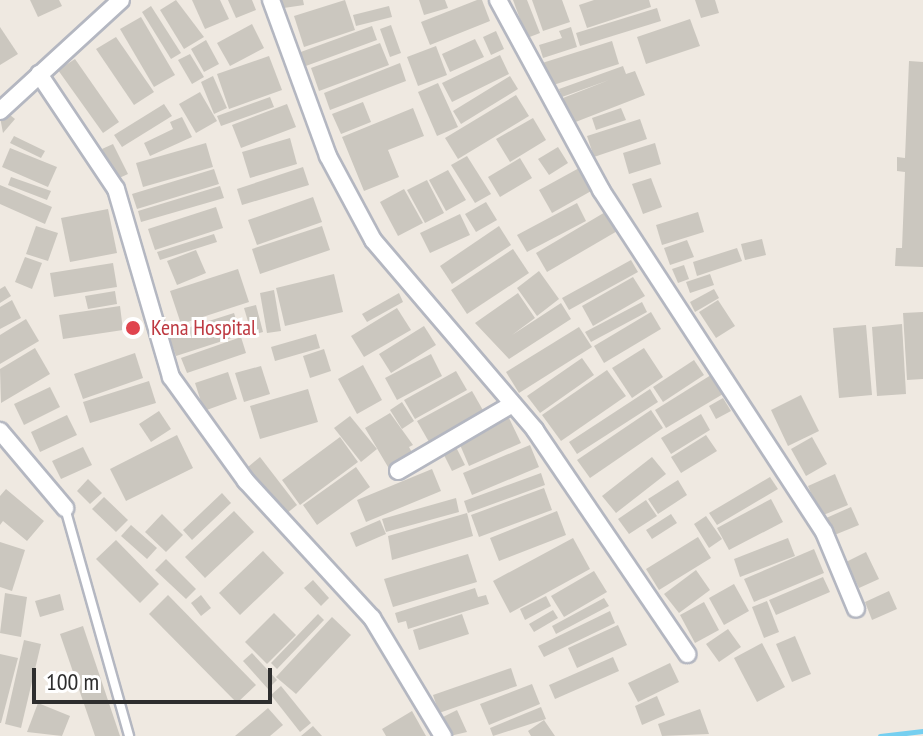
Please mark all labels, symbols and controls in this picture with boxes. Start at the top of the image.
place label: Kena Hospital [151,315,256,341]
marker: Kena Hospital [122,317,144,339]
scale bar [36,652,276,702]
text: 100 m [46,666,99,697]

